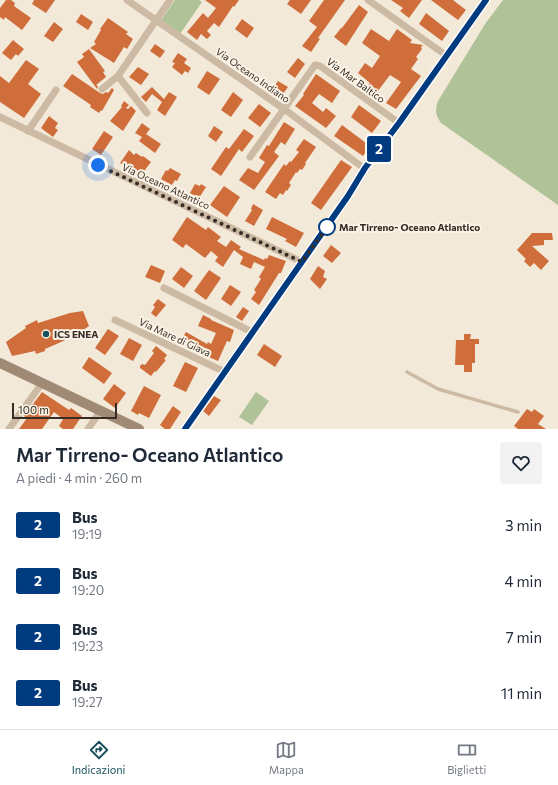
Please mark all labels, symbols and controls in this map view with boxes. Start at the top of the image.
street label: Via Oceano Indiano [214,45,292,105]
street label: Via Mar Baltico [325,55,387,105]
line badge: 2 [366,136,392,162]
text: 2 [375,140,383,157]
your location [88,155,108,175]
street label: Via Oceano Atlantico [120,160,212,212]
marker: Mar Tirreno- Oceano Atlantico [318,218,336,236]
place label: Mar Tirreno- Oceano Atlantico [339,221,480,233]
street label: Via Mare di Giava [137,315,213,359]
place label: ICS ENEA [54,328,99,340]
marker: ICS ENEA [41,329,51,339]
scale bar [12,401,117,420]
text: 100 m [18,403,49,416]
button: heart [500,442,542,484]
text: Mar Tirreno- Oceano Atlantico [16,443,283,466]
text: A piedi · 4 min · 260 m [16,470,142,486]
text: Bus [72,508,97,526]
text: 2 [34,516,42,533]
text: 3 min [505,516,542,534]
text: 19:19 [72,526,102,542]
text: Bus [72,564,97,582]
text: 2 [34,572,42,589]
text: 4 min [505,572,542,590]
text: 19:20 [72,582,104,598]
text: Bus [72,620,97,638]
text: 2 [34,628,42,645]
text: 7 min [506,628,542,646]
text: 19:23 [72,638,103,654]
text: Bus [72,676,97,694]
text: 2 [34,684,42,701]
text: 11 min [501,684,542,702]
text: 19:27 [72,694,103,710]
tab: Indicazioni [72,739,125,776]
tab: Mappa [269,739,304,776]
tab: Biglietti [447,739,486,776]

